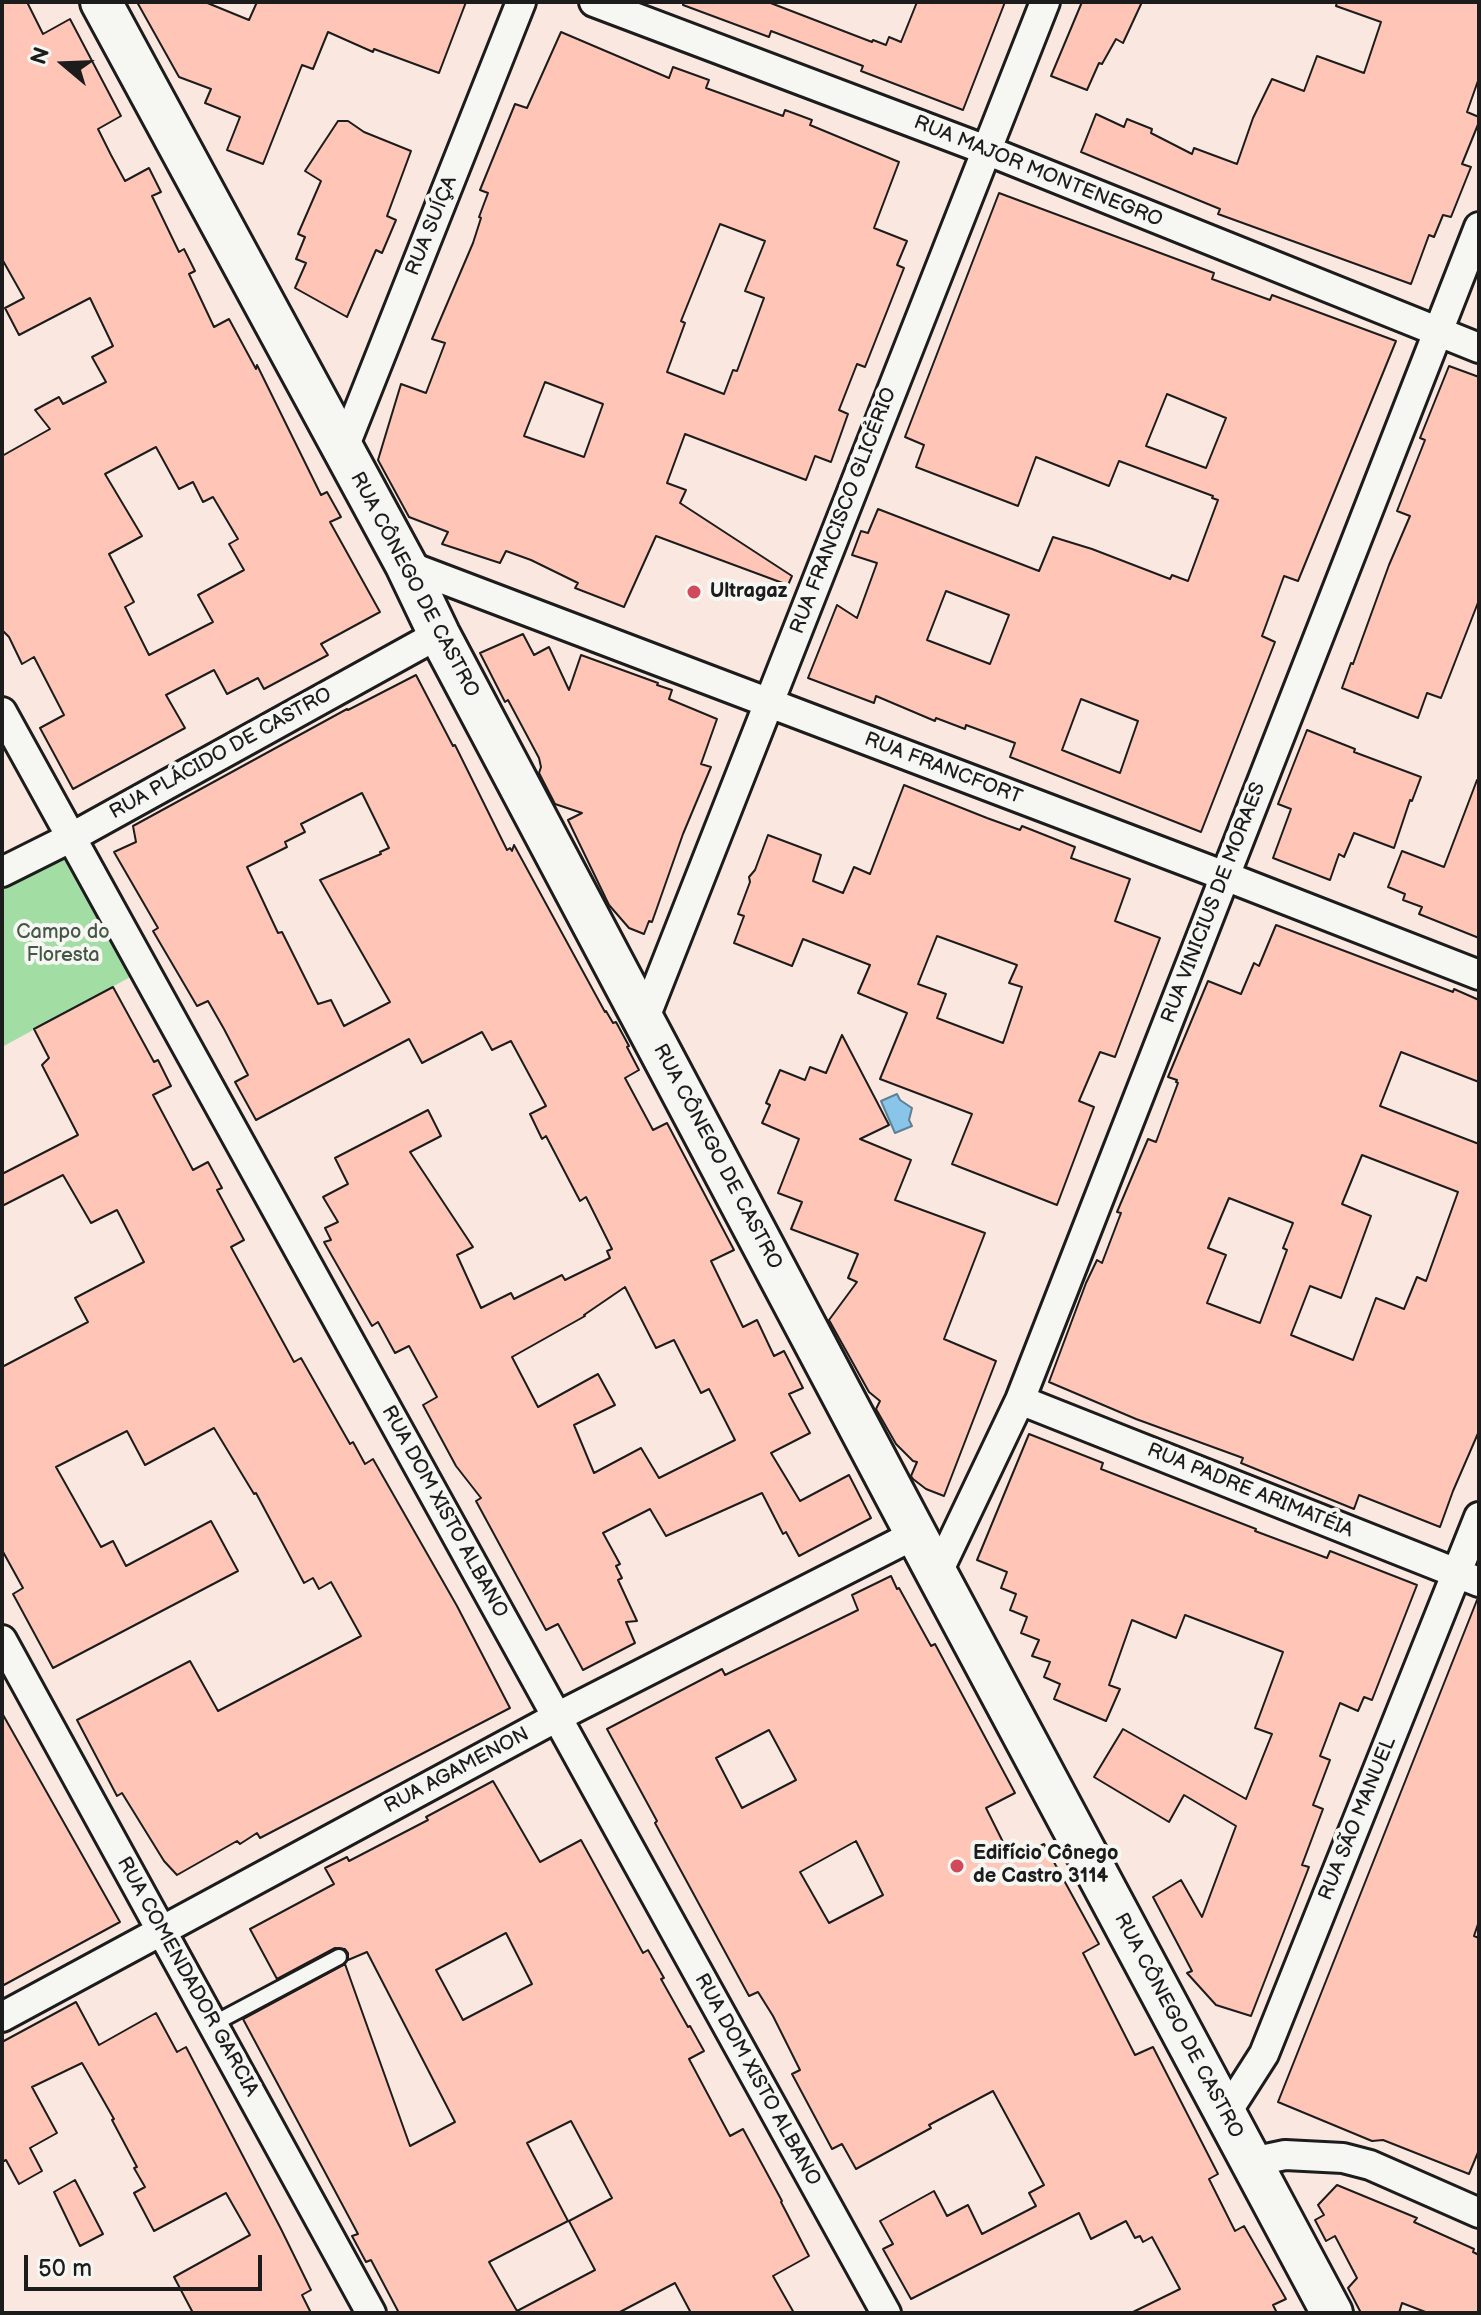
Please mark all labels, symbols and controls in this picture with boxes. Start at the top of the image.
north arrow [24,24,104,104]
text: N [25,44,56,68]
street label: RUA MAJOR MONTENEGRO [910,111,1166,233]
street label: RUA SUÍÇA [401,173,463,279]
street label: RUA FRANCISCO GLICÉRIO [786,384,902,638]
street label: RUA CÔNEGO DE CASTRO [344,468,484,702]
place label: Ultragaz [710,580,788,604]
marker: Ultragaz [685,583,703,601]
street label: RUA PLÁCIDO DE CASTRO [106,683,336,825]
street label: RUA FRANCFORT [861,728,1025,810]
street label: RUA VINICIUS DE MORAES [1157,779,1271,1027]
park label: Campo do Floresta [16,921,110,968]
street label: RUA CÔNEGO DE CASTRO [647,1040,787,1274]
street label: RUA DOM XISTO ALBANO [376,1402,512,1622]
street label: RUA PADRE ARIMATÉIA [1143,1439,1357,1543]
street label: RUA AGAMENON [381,1723,533,1819]
street label: RUA SÃO MANUEL [1314,1734,1402,1904]
place label: Edifício Cônego de Castro 3114 [973,1842,1118,1889]
street label: RUA COMENDADOR GARCIA [111,1853,263,2101]
marker: Edifício Cônego de Castro 3114 [948,1857,966,1875]
street label: RUA CÔNEGO DE CASTRO [1108,1909,1248,2143]
street label: RUA DOM XISTO ALBANO [689,1970,825,2190]
scale bar [28,2239,266,2289]
text: 50 m [38,2254,92,2283]

